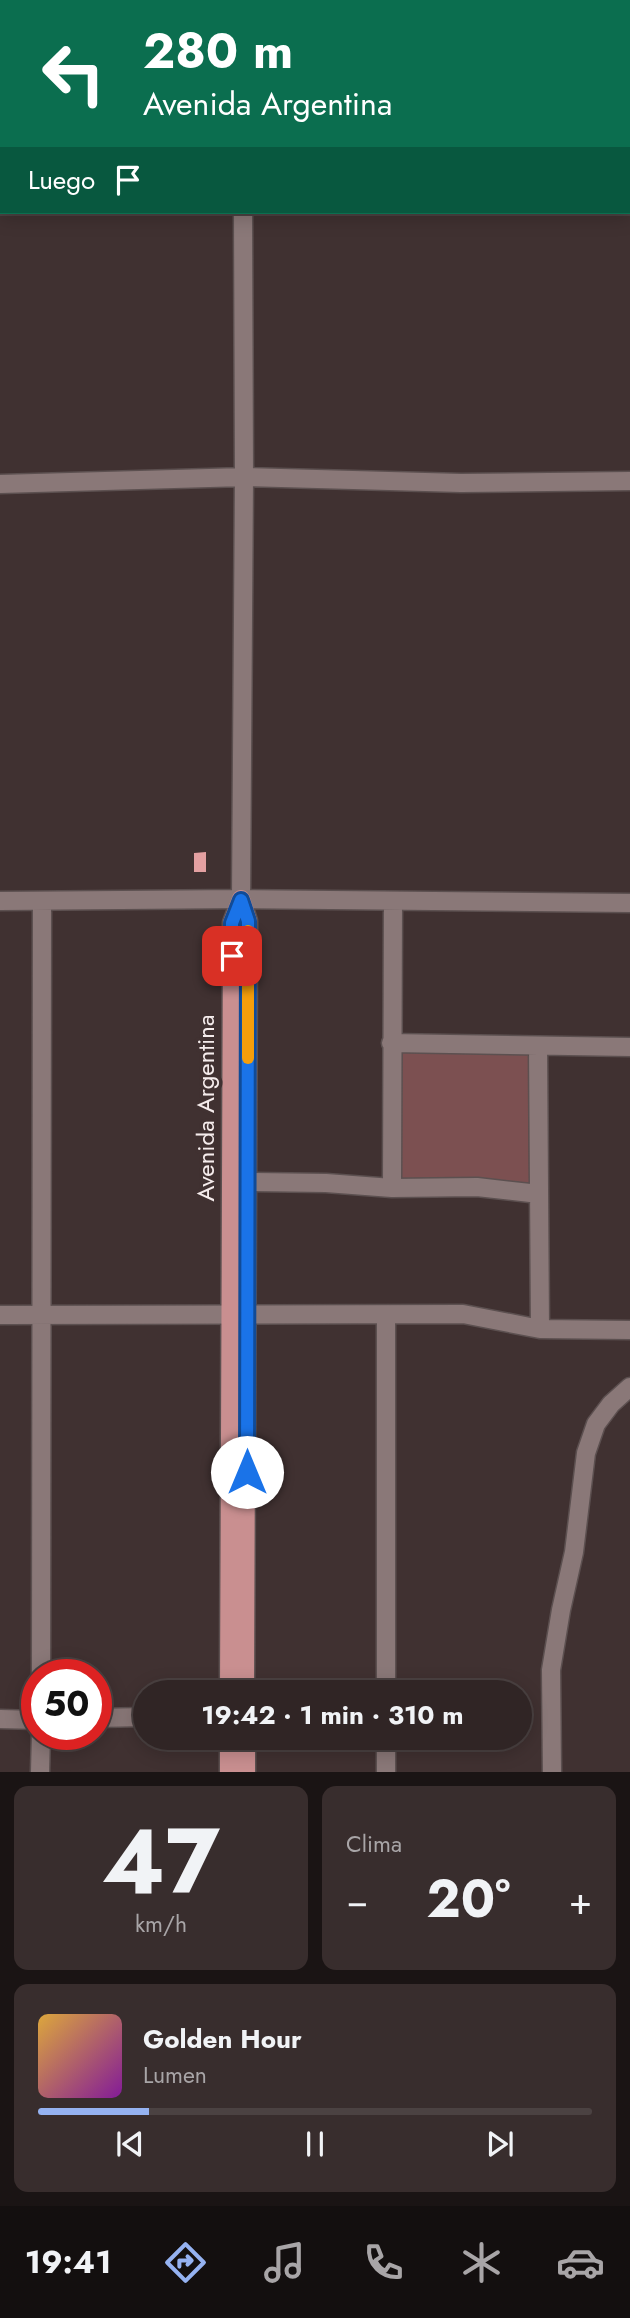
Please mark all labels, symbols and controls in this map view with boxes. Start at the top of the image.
text: 280 m [143,16,293,86]
icon: left [28,28,119,119]
text: Avenida Argentina [143,81,392,127]
text: Luego [28,161,95,199]
icon: arrive [109,161,147,199]
pin [202,926,262,986]
icon: arrive [213,937,251,975]
street label: Avenida Argentina [188,1015,223,1201]
position arrow [210,1435,284,1509]
speed limit sign: 50 [21,1659,112,1750]
text: 19:42 · 1 min · 310 m [201,1696,464,1734]
text: 47 [102,1796,220,1927]
text: Clima [346,1827,402,1861]
text: 20° [427,1861,511,1937]
text: − [346,1873,368,1928]
text: + [569,1873,592,1928]
text: km/h [135,1907,187,1941]
text: Golden Hour [143,2020,302,2058]
text: Lumen [143,2058,207,2092]
icon: previous [111,2125,149,2163]
icon: pause [296,2125,334,2163]
icon: next [481,2125,519,2163]
icon: directions [161,2238,210,2287]
icon: music [260,2238,309,2287]
icon: phone [359,2238,408,2287]
icon: climate [457,2238,506,2287]
icon: car [556,2238,605,2287]
text: 19:41 [25,2239,111,2285]

